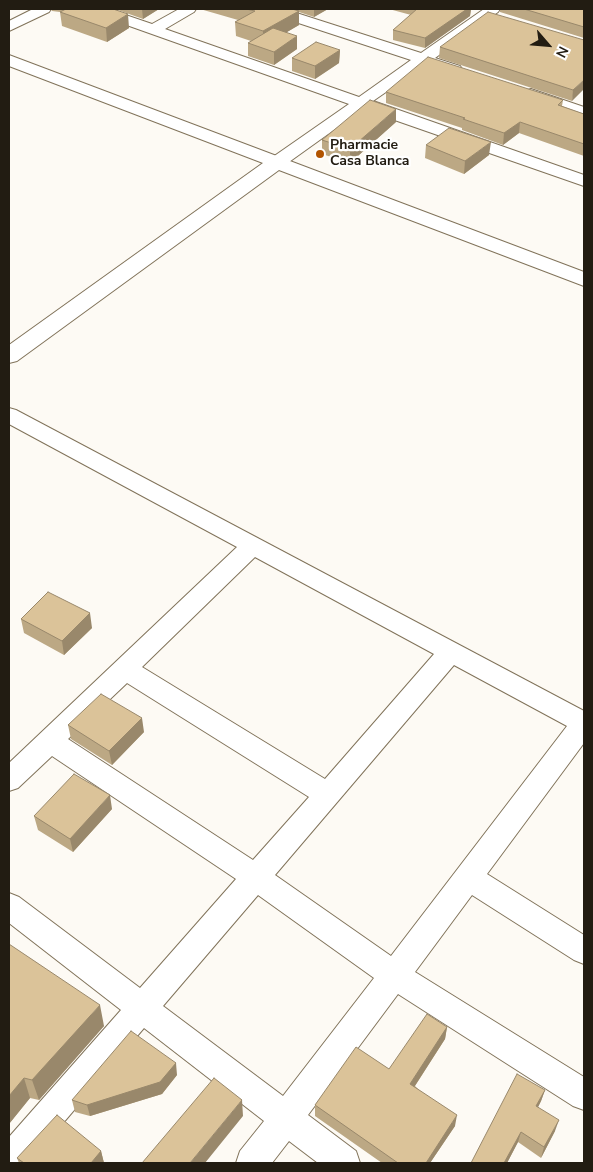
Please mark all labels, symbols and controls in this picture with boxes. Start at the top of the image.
north arrow [523,20,573,70]
text: N [551,43,573,61]
place label: Pharmacie Casa Blanca [330,138,409,170]
marker: Pharmacie Casa Blanca [314,148,326,160]

